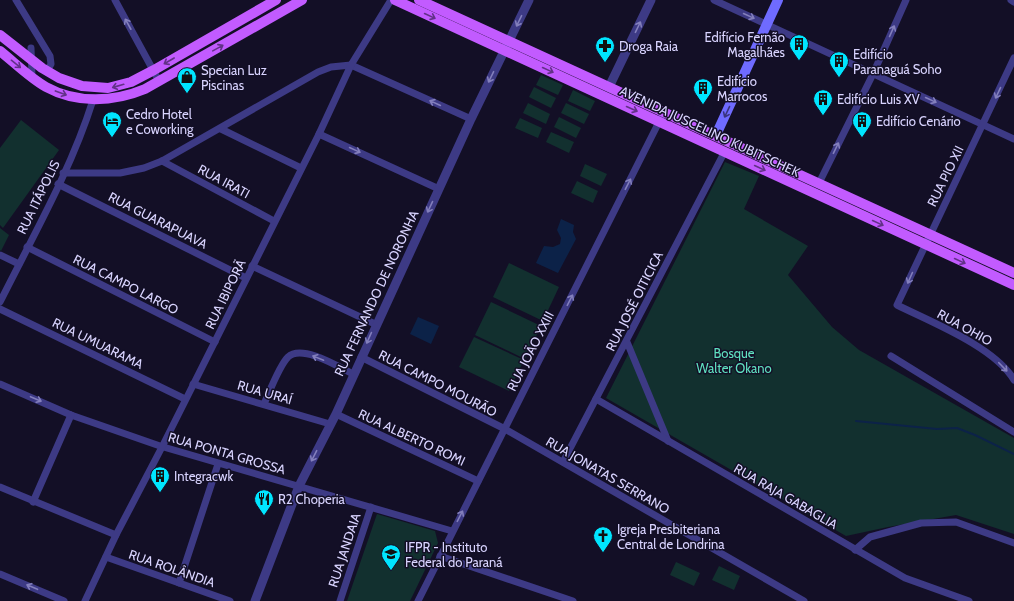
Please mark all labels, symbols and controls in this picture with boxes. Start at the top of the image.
one-way arrow [424,13,436,20]
one-way arrow [743,13,755,20]
one-way arrow [515,15,522,27]
one-way arrow [124,18,131,30]
one-way arrow [635,21,642,33]
one-way arrow [889,25,897,37]
place label: Edifício Fernão Magalhães [705,29,786,60]
building icon: Edifício Fernão Magalhães [788,33,810,61]
pharmacy icon: Droga Raia [594,35,616,63]
place label: Droga Raia [619,38,679,54]
one-way arrow [212,43,224,51]
place label: Edifício Paranaguá Soho [853,46,942,77]
building icon: Edifício Paranaguá Soho [828,50,850,78]
one-way arrow [163,58,175,66]
one-way arrow [10,59,21,68]
place label: Specian Luz Piscinas [201,62,267,93]
shop icon: Specian Luz Piscinas [176,66,198,94]
one-way arrow [542,67,554,75]
one-way arrow [487,71,494,83]
place label: Edifício Marrocos [717,73,768,104]
building icon: Edifício Marrocos [692,77,714,105]
street label: AVENIDA JUSCELINO KUBITSCHEK [617,82,803,180]
one-way arrow [112,83,125,90]
one-way arrow [994,87,1001,99]
building icon: Edifício Luis XV [812,88,834,116]
one-way arrow [54,90,67,97]
place label: Edifício Luis XV [837,91,920,107]
one-way arrow [924,97,936,104]
one-way arrow [430,99,442,106]
one-way arrow [723,105,730,117]
place label: Cedro Hotel e Coworking [126,106,194,137]
one-way arrow [626,106,638,113]
hotel icon: Cedro Hotel e Coworking [101,110,123,138]
building icon: Edifício Cenário [851,110,873,138]
place label: Edifício Cenário [876,113,961,129]
one-way arrow [833,143,841,155]
street label: RUA PIO XII [923,143,967,209]
one-way arrow [348,147,360,154]
street label: RUA ITÁPOLIS [12,157,63,237]
street label: RUA IRATI [195,161,253,201]
one-way arrow [754,165,766,172]
one-way arrow [625,178,632,190]
street label: RUA GUARAPUAVA [106,188,210,252]
one-way arrow [426,201,433,213]
street label: RUA FERNANDO DE NORONHA [330,207,422,379]
one-way arrow [872,220,884,227]
street label: RUA JOSÉ OITICICA [601,248,666,354]
street label: RUA CAMPO LARGO [71,251,181,317]
street label: RUA IBIPORÃ [201,256,249,332]
one-way arrow [954,258,966,265]
one-way arrow [906,272,913,284]
one-way arrow [566,294,574,306]
street label: RUA OHIO [935,305,995,349]
street label: RUA JOÃO XXIII [503,308,557,394]
street label: RUA UMUARAMA [50,314,146,372]
one-way arrow [365,331,372,343]
park label: Bosque Walter Okano [696,345,772,376]
street label: RUA CAMPO MOURÃO [376,346,500,420]
one-way arrow [312,353,324,361]
one-way arrow [998,362,1008,372]
street label: RUA URAÍ [236,376,295,407]
one-way arrow [29,396,41,404]
street label: RUA ALBERTO ROMI [356,405,468,469]
street label: RUA PONTA GROSSA [166,429,288,477]
street label: RUA JONATAS SERRANO [543,433,673,517]
one-way arrow [310,449,318,461]
street label: RUA RAJA GABAGLIA [731,460,841,532]
building icon: Integracwk [149,465,171,493]
place label: Integracwk [174,468,233,484]
restaurant icon: R2 Choperia [253,488,275,516]
place label: R2 Choperia [278,491,346,507]
one-way arrow [457,510,464,522]
street label: RUA JANDAIA [324,511,364,589]
place label: Igreja Presbiteriana Central de Londrina [617,521,725,552]
church icon: Igreja Presbiteriana Central de Londrina [592,525,614,553]
place label: IFPR - Instituto Federal do Paraná [405,539,503,570]
school or university icon: IFPR - Instituto Federal do Paraná [380,543,402,571]
street label: RUA ROLÂNDIA [127,546,217,590]
one-way arrow [27,583,39,591]

